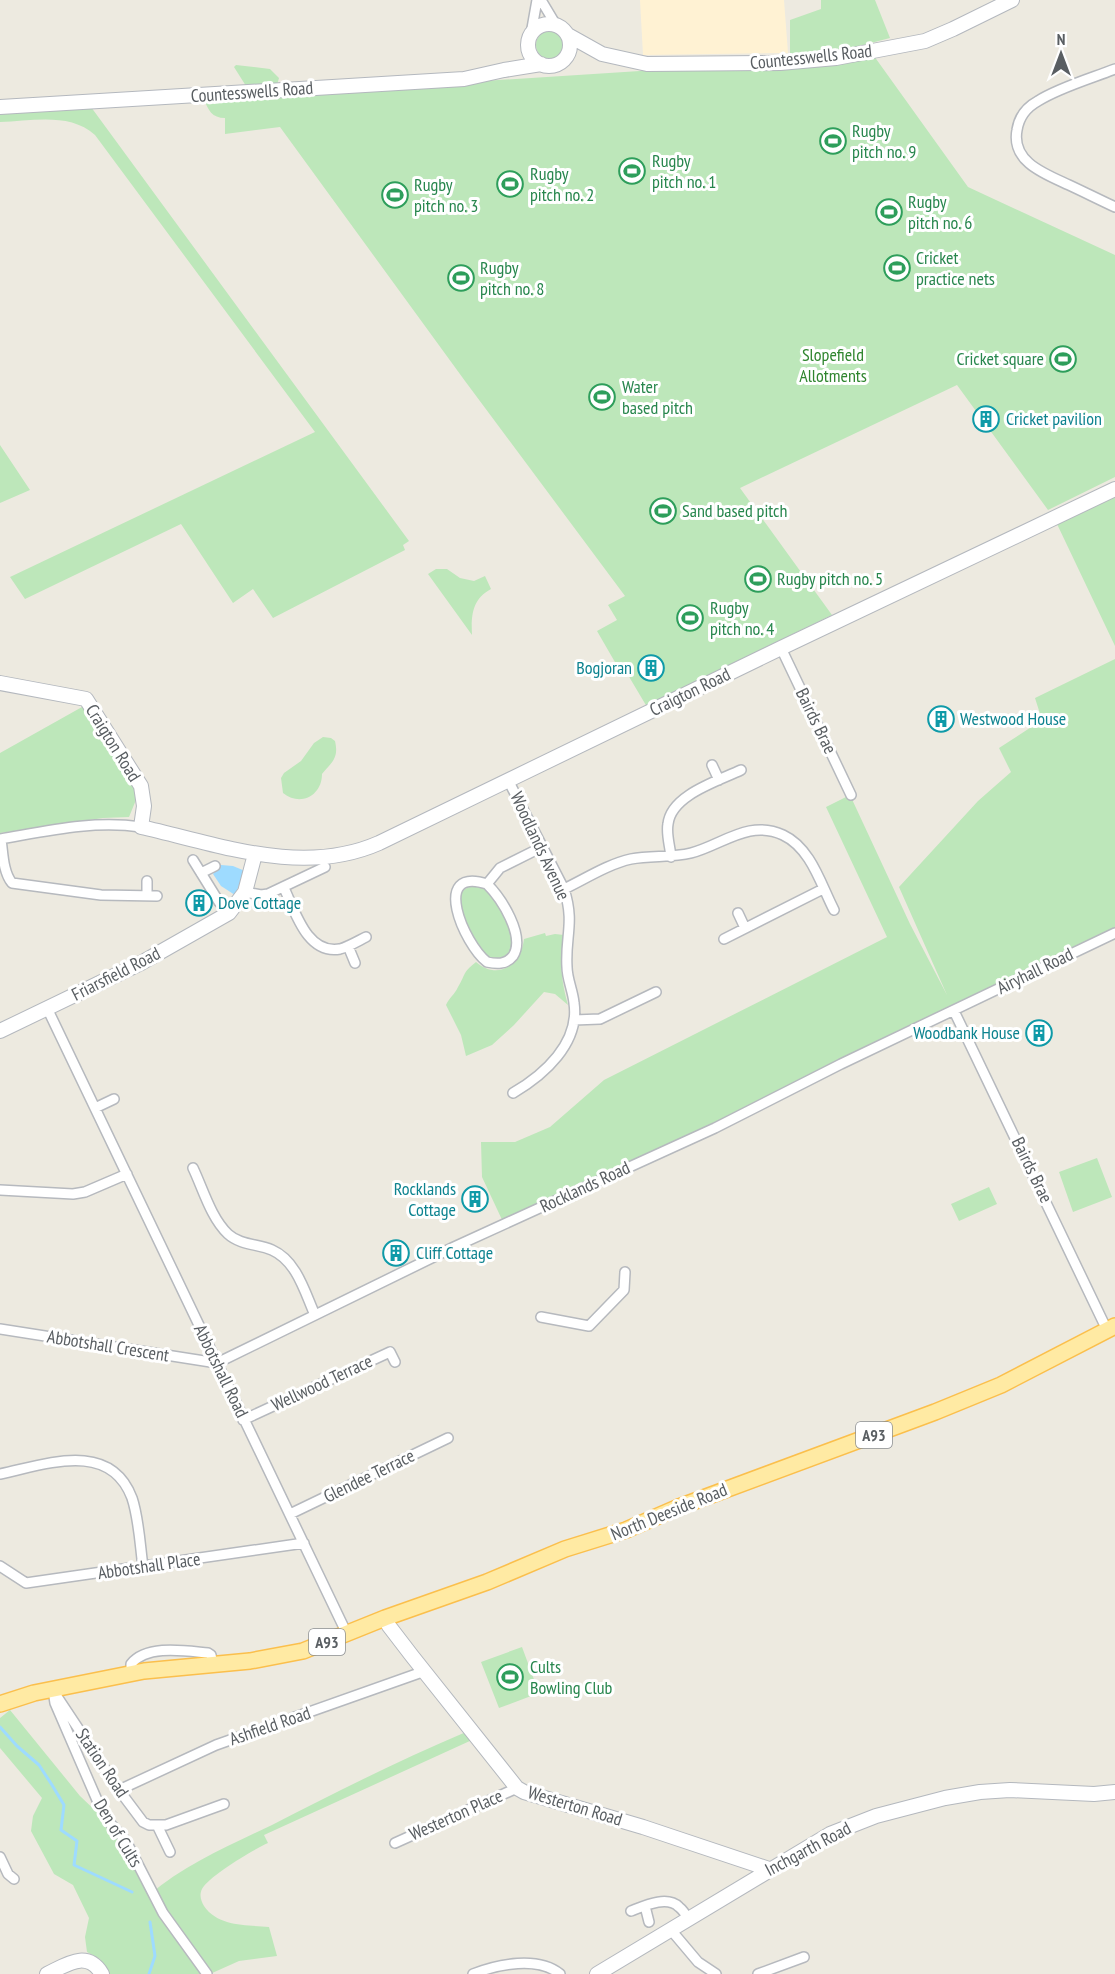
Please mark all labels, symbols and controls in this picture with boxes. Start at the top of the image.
north arrow [1031,24,1091,84]
text: N [1057,29,1065,49]
street label: Countesswells Road [749,39,873,74]
street label: Countesswells Road [190,76,314,107]
place label: Rugby pitch no. 9 [852,119,916,163]
sports icon: Rugby pitch no. 9 [818,126,848,156]
place label: Rugby pitch no. 1 [652,149,716,193]
sports icon: Rugby pitch no. 1 [617,156,647,186]
place label: Rugby pitch no. 2 [530,162,594,206]
sports icon: Rugby pitch no. 2 [495,169,525,199]
place label: Rugby pitch no. 3 [414,173,478,217]
sports icon: Rugby pitch no. 3 [380,180,410,210]
place label: Rugby pitch no. 6 [908,190,972,234]
sports icon: Rugby pitch no. 6 [874,197,904,227]
place label: Cricket practice nets [916,246,995,290]
sports icon: Cricket practice nets [882,253,912,283]
place label: Rugby pitch no. 8 [480,256,544,300]
sports icon: Rugby pitch no. 8 [446,263,476,293]
park label: Slopefield Allotments [799,343,867,387]
sports icon: Cricket square [1048,344,1078,374]
place label: Cricket square [957,347,1044,370]
place label: Water based pitch [622,375,693,419]
sports icon: Water based pitch [587,382,617,412]
building icon: Cricket pavilion [971,404,1001,434]
place label: Cricket pavilion [1006,407,1102,430]
sports icon: Sand based pitch [648,496,678,526]
place label: Sand based pitch [682,499,787,522]
sports icon: Rugby pitch no. 5 [743,564,773,594]
place label: Rugby pitch no. 5 [777,567,883,590]
place label: Rugby pitch no. 4 [710,596,774,640]
sports icon: Rugby pitch no. 4 [675,603,705,633]
building icon: Bogjoran [636,653,666,683]
place label: Bogjoran [576,656,632,679]
street label: Craigton Road [646,662,734,721]
street label: Bairds Brae [791,684,842,757]
street label: Craigton Road [81,700,146,786]
building icon: Westwood House [926,704,956,734]
place label: Westwood House [960,707,1066,730]
street label: Woodlands Avenue [505,788,576,904]
building icon: Dove Cottage [184,888,214,918]
place label: Dove Cottage [218,891,301,914]
street label: Friarsfield Road [68,941,164,1006]
street label: Airyhall Road [993,942,1077,999]
building icon: Woodbank House [1024,1018,1054,1048]
place label: Woodbank House [913,1021,1020,1044]
street label: Bairds Brae [1007,1133,1058,1206]
street label: Rocklands Road [536,1156,634,1217]
place label: Rocklands Cottage [394,1177,456,1221]
building icon: Rocklands Cottage [460,1184,490,1214]
building icon: Cliff Cottage [381,1238,411,1268]
place label: Cliff Cottage [416,1241,493,1264]
street label: Abbotshall Road [189,1320,254,1421]
street label: Abbotshall Crescent [45,1325,171,1367]
street label: Wellwood Terrace [268,1349,376,1416]
road number: A93 [856,1422,892,1448]
street label: Glendee Terrace [319,1444,418,1507]
street label: North Deeside Road [607,1478,730,1545]
street label: Abbotshall Place [96,1547,202,1584]
road number: A93 [309,1629,345,1655]
place label: Cults Bowling Club [530,1655,613,1699]
sports icon: Cults Bowling Club [495,1662,525,1692]
street label: Ashfield Road [226,1701,313,1750]
street label: Station Road [71,1724,134,1802]
street label: Westerton Road [525,1780,625,1831]
street label: Westerton Place [405,1784,506,1845]
street label: Den of Cults [89,1794,148,1871]
street label: Inchgarth Road [761,1816,855,1881]

